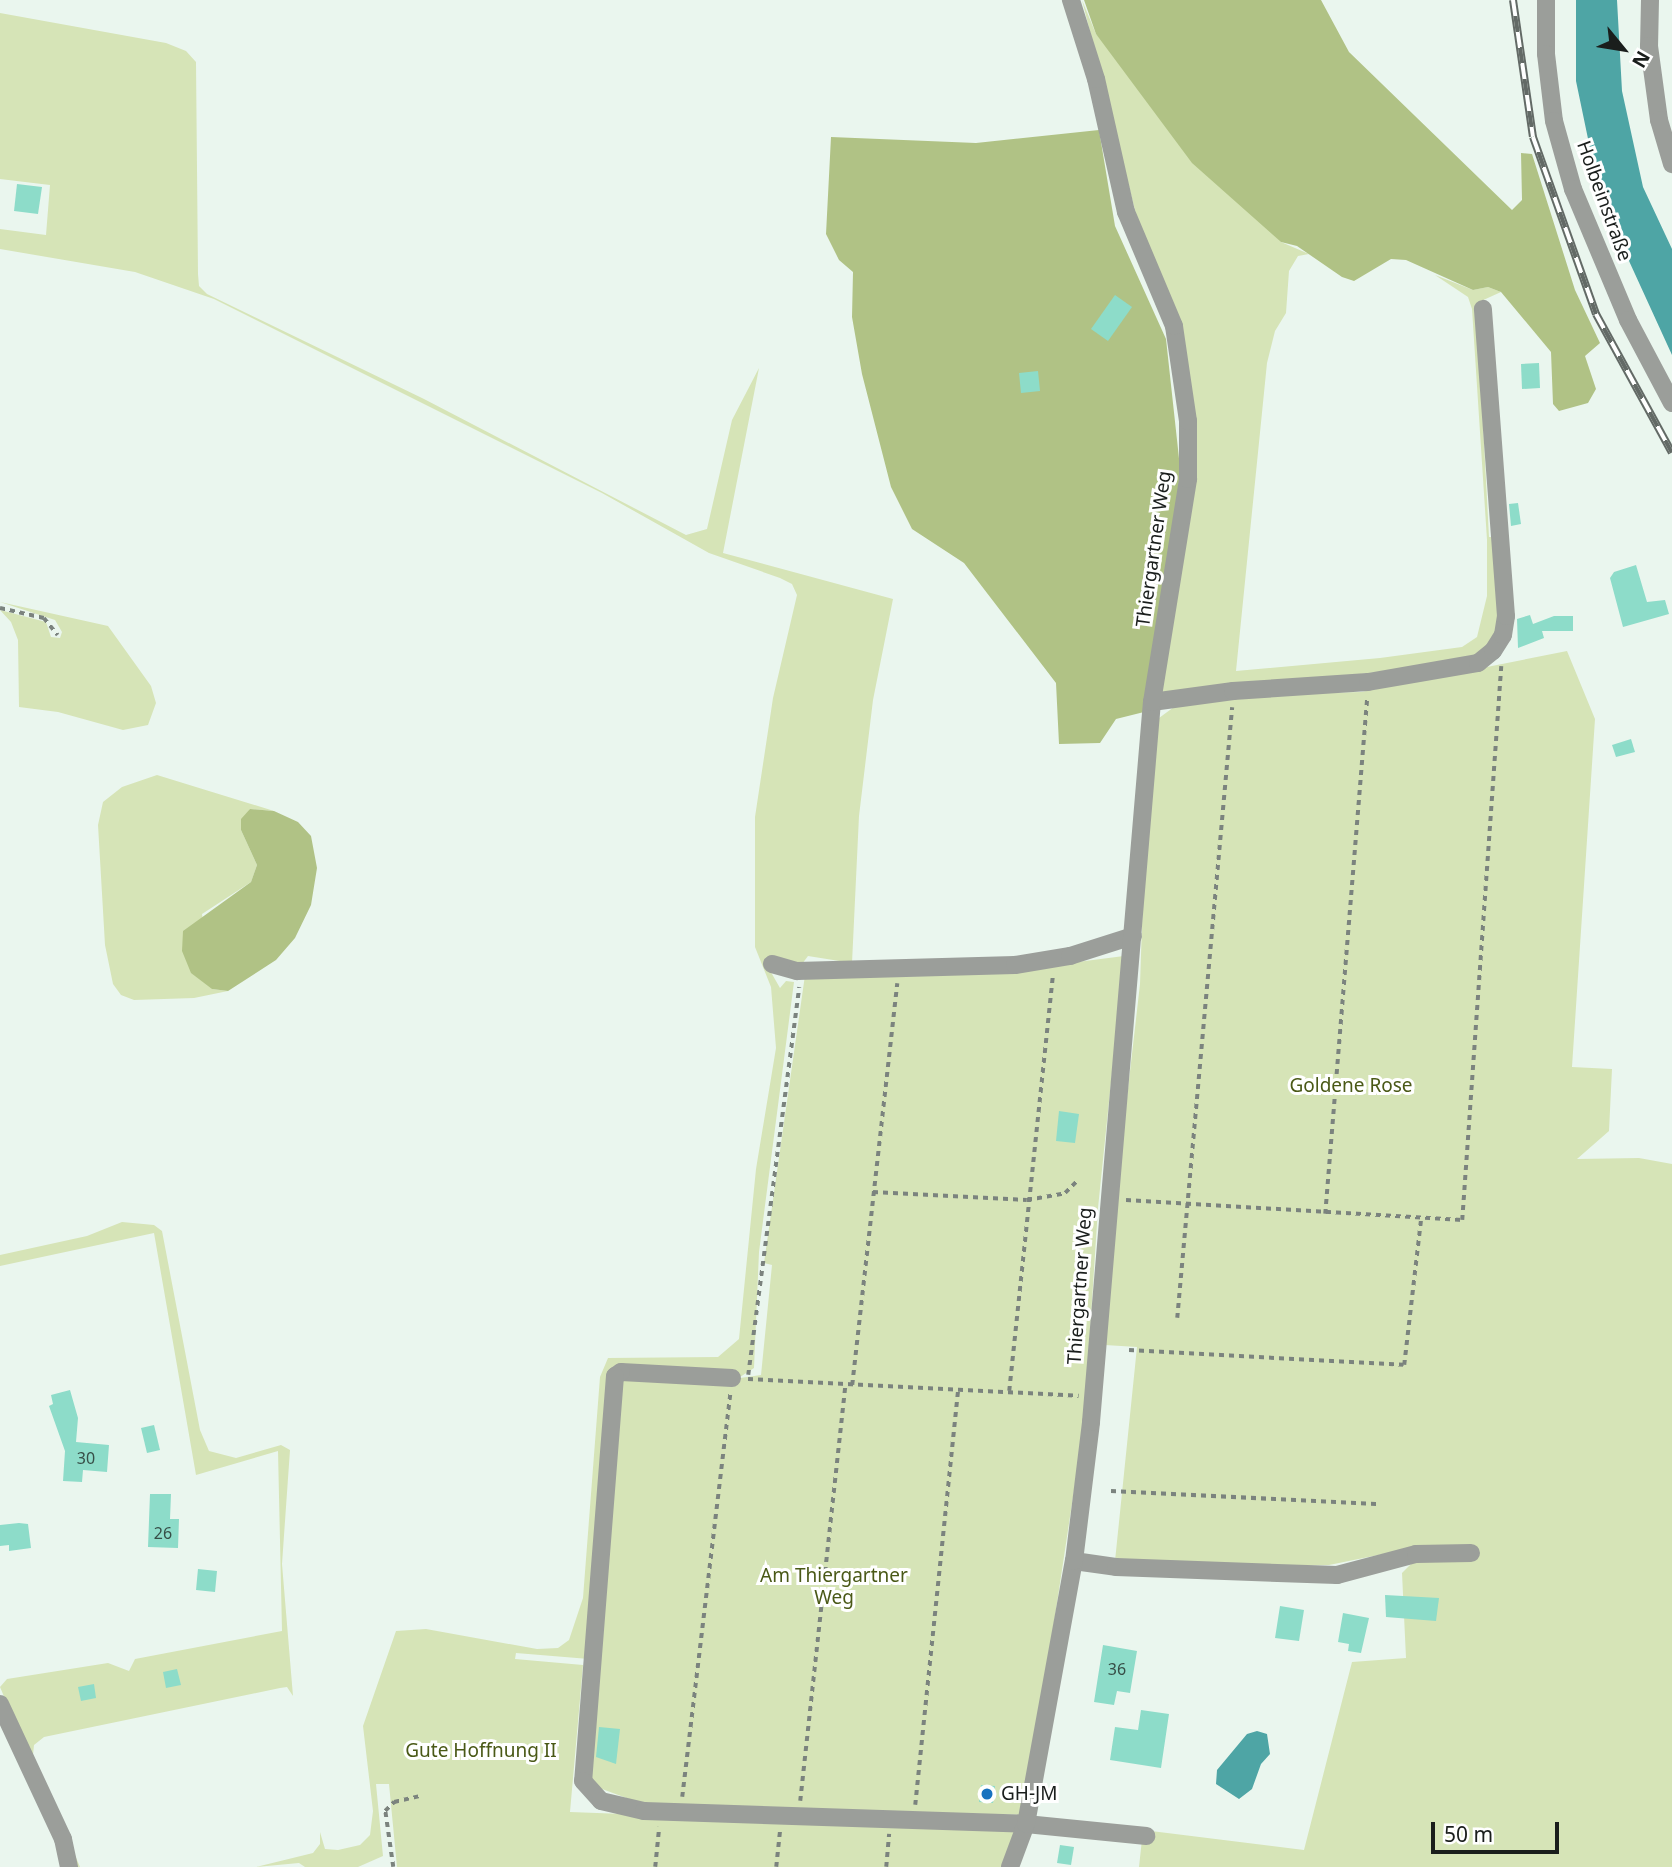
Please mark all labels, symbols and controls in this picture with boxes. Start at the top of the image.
north arrow [1588,14,1658,84]
text: N [1626,46,1656,73]
street label: Holbeinstraße [1572,138,1636,264]
street label: Thiergartner Weg [1132,469,1176,629]
park label: Goldene Rose [1289,1075,1413,1097]
street label: Thiergartner Weg [1063,1207,1097,1365]
house number: 30 [77,1448,95,1468]
house number: 26 [154,1523,172,1543]
park label: Am Thiergartner Weg [760,1565,908,1609]
house number: 36 [1108,1659,1126,1679]
park label: Gute Hoffnung II [405,1740,557,1762]
place label: GH-JM [1001,1783,1057,1805]
marker: GH-JM [979,1786,995,1802]
scale bar [1434,1808,1562,1852]
text: 50 m [1444,1820,1493,1848]

